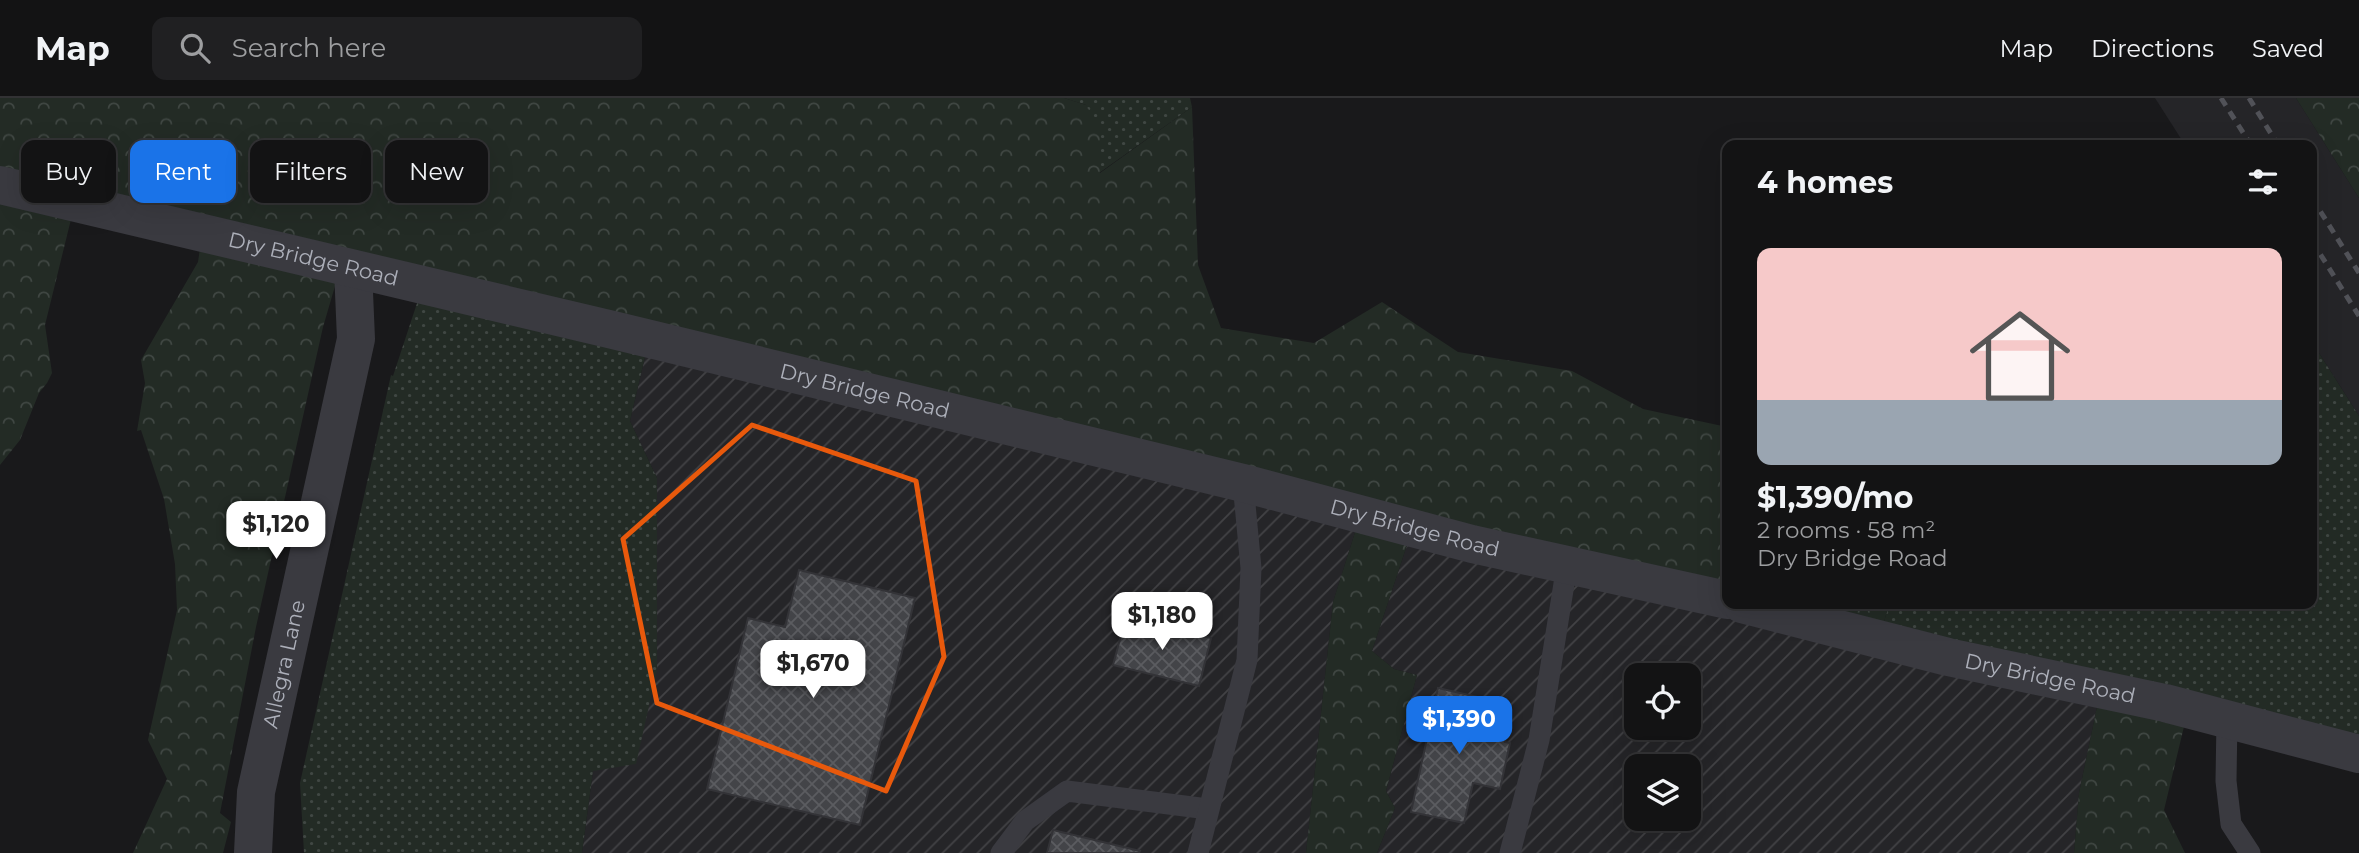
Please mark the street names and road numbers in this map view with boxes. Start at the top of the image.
street label: Dry Bridge Road [226,226,401,291]
street label: Dry Bridge Road [777,358,952,423]
street label: Dry Bridge Road [1328,494,1502,562]
street label: Allegra Lane [257,598,310,731]
street label: Dry Bridge Road [1962,648,2138,708]

